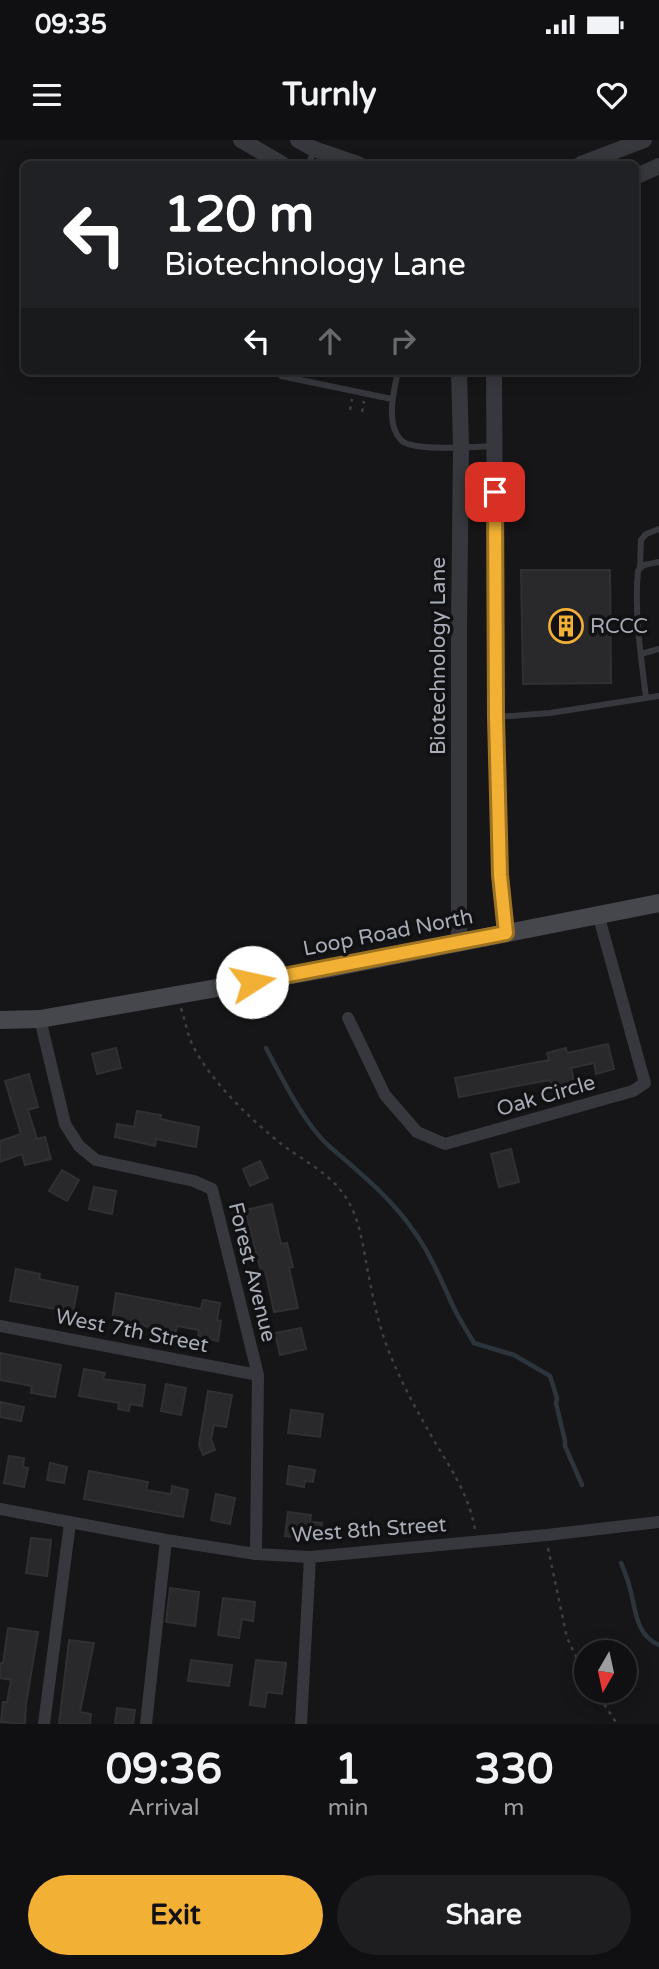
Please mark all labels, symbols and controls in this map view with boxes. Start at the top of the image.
text: 09:35 [35,9,107,40]
icon: menu [28,76,66,114]
text: Turnly [283,76,376,114]
icon: heart [593,76,631,114]
text: 120 m [164,186,314,245]
icon: left [49,189,140,280]
text: Biotechnology Lane [164,246,466,284]
icon: left [238,322,276,360]
icon: ahead [311,322,349,360]
icon: right [384,322,422,360]
pin [465,462,525,522]
icon: arrive [476,473,514,511]
street label: Biotechnology Lane [426,557,451,755]
building icon: RCCC [547,607,585,645]
place label: RCCC [590,614,648,639]
street label: Loop Road North [301,904,475,962]
position arrow [215,945,289,1019]
street label: Oak Circle [494,1070,598,1122]
street label: Forest Avenue [223,1200,281,1344]
street label: West 7th Street [53,1304,211,1358]
street label: West 8th Street [291,1512,447,1548]
north arrow [574,1640,637,1703]
map controls [574,1640,637,1703]
text: 09:36 [106,1744,222,1795]
text: 1 [335,1744,361,1795]
text: 330 [474,1744,553,1795]
text: Arrival [128,1794,199,1822]
text: min [328,1794,369,1822]
text: m [503,1794,524,1822]
button: Exit [28,1875,323,1955]
button: Share [337,1875,631,1955]

